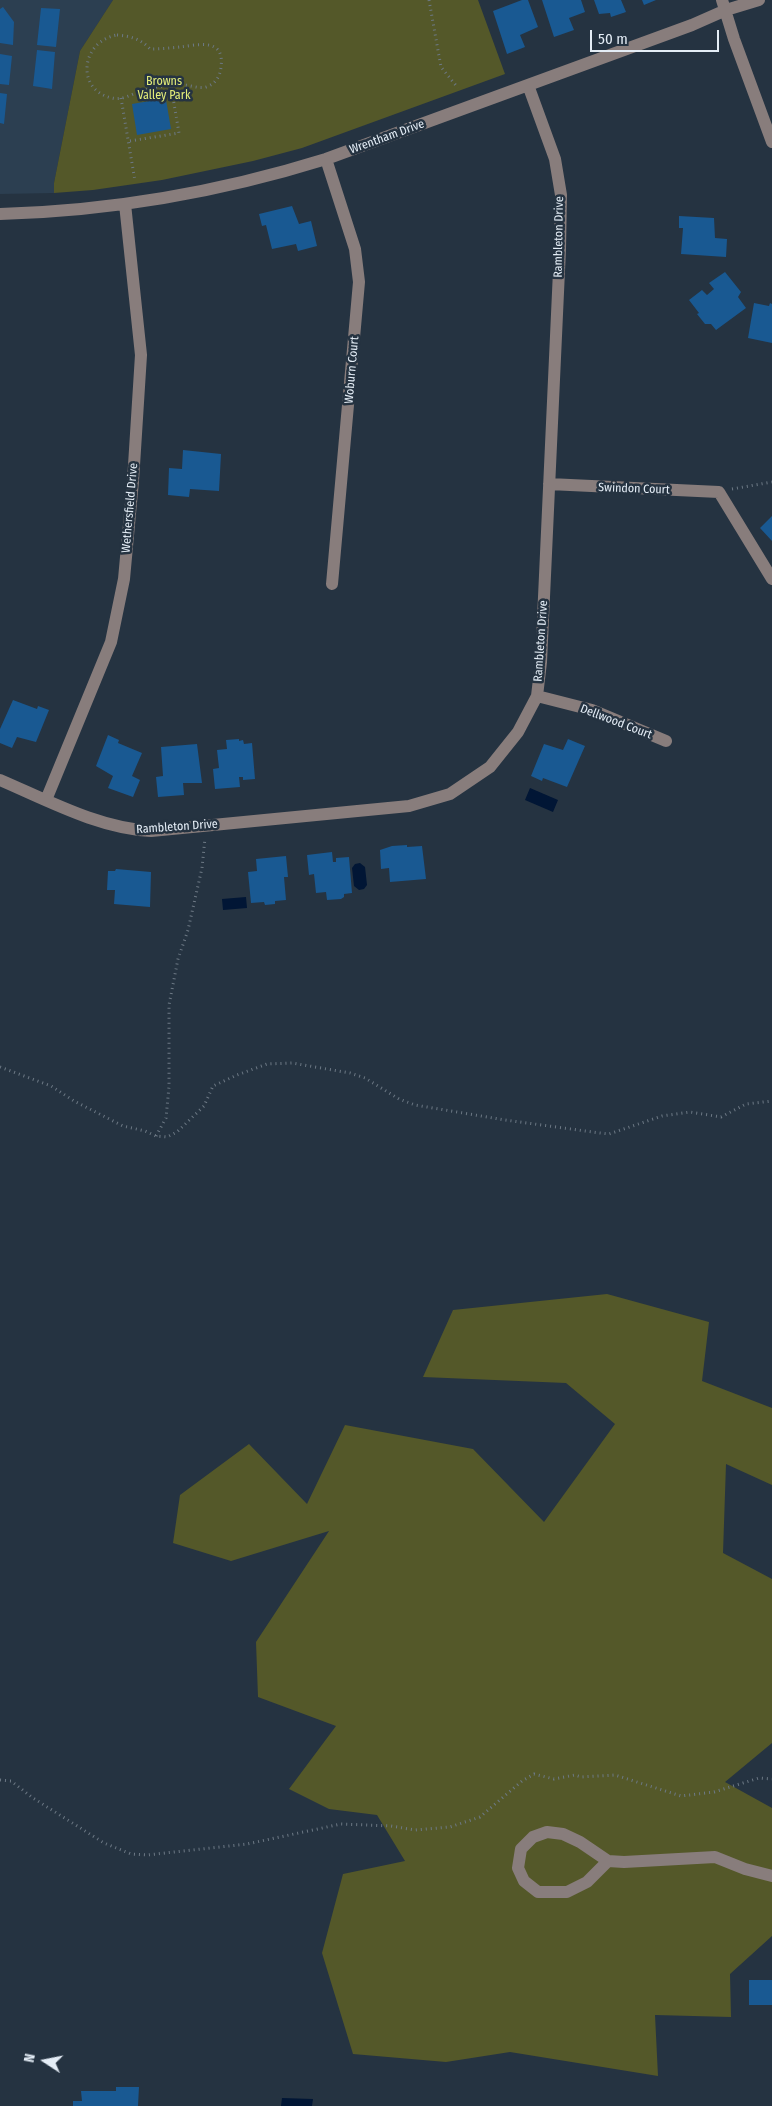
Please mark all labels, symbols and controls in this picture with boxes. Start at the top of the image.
scale bar [592,20,721,52]
text: 50 m [598,30,628,48]
park label: Browns Valley Park [137,75,191,103]
street label: Wrentham Drive [348,117,426,157]
street label: Rambleton Drive [551,196,567,278]
street label: Woburn Court [342,336,362,404]
street label: Wethersfield Drive [119,463,141,553]
street label: Swindon Court [598,481,670,497]
street label: Rambleton Drive [531,600,551,682]
street label: Dellwood Court [578,702,654,742]
street label: Rambleton Drive [136,817,218,837]
north arrow [20,2036,70,2086]
text: N [21,2052,39,2064]

